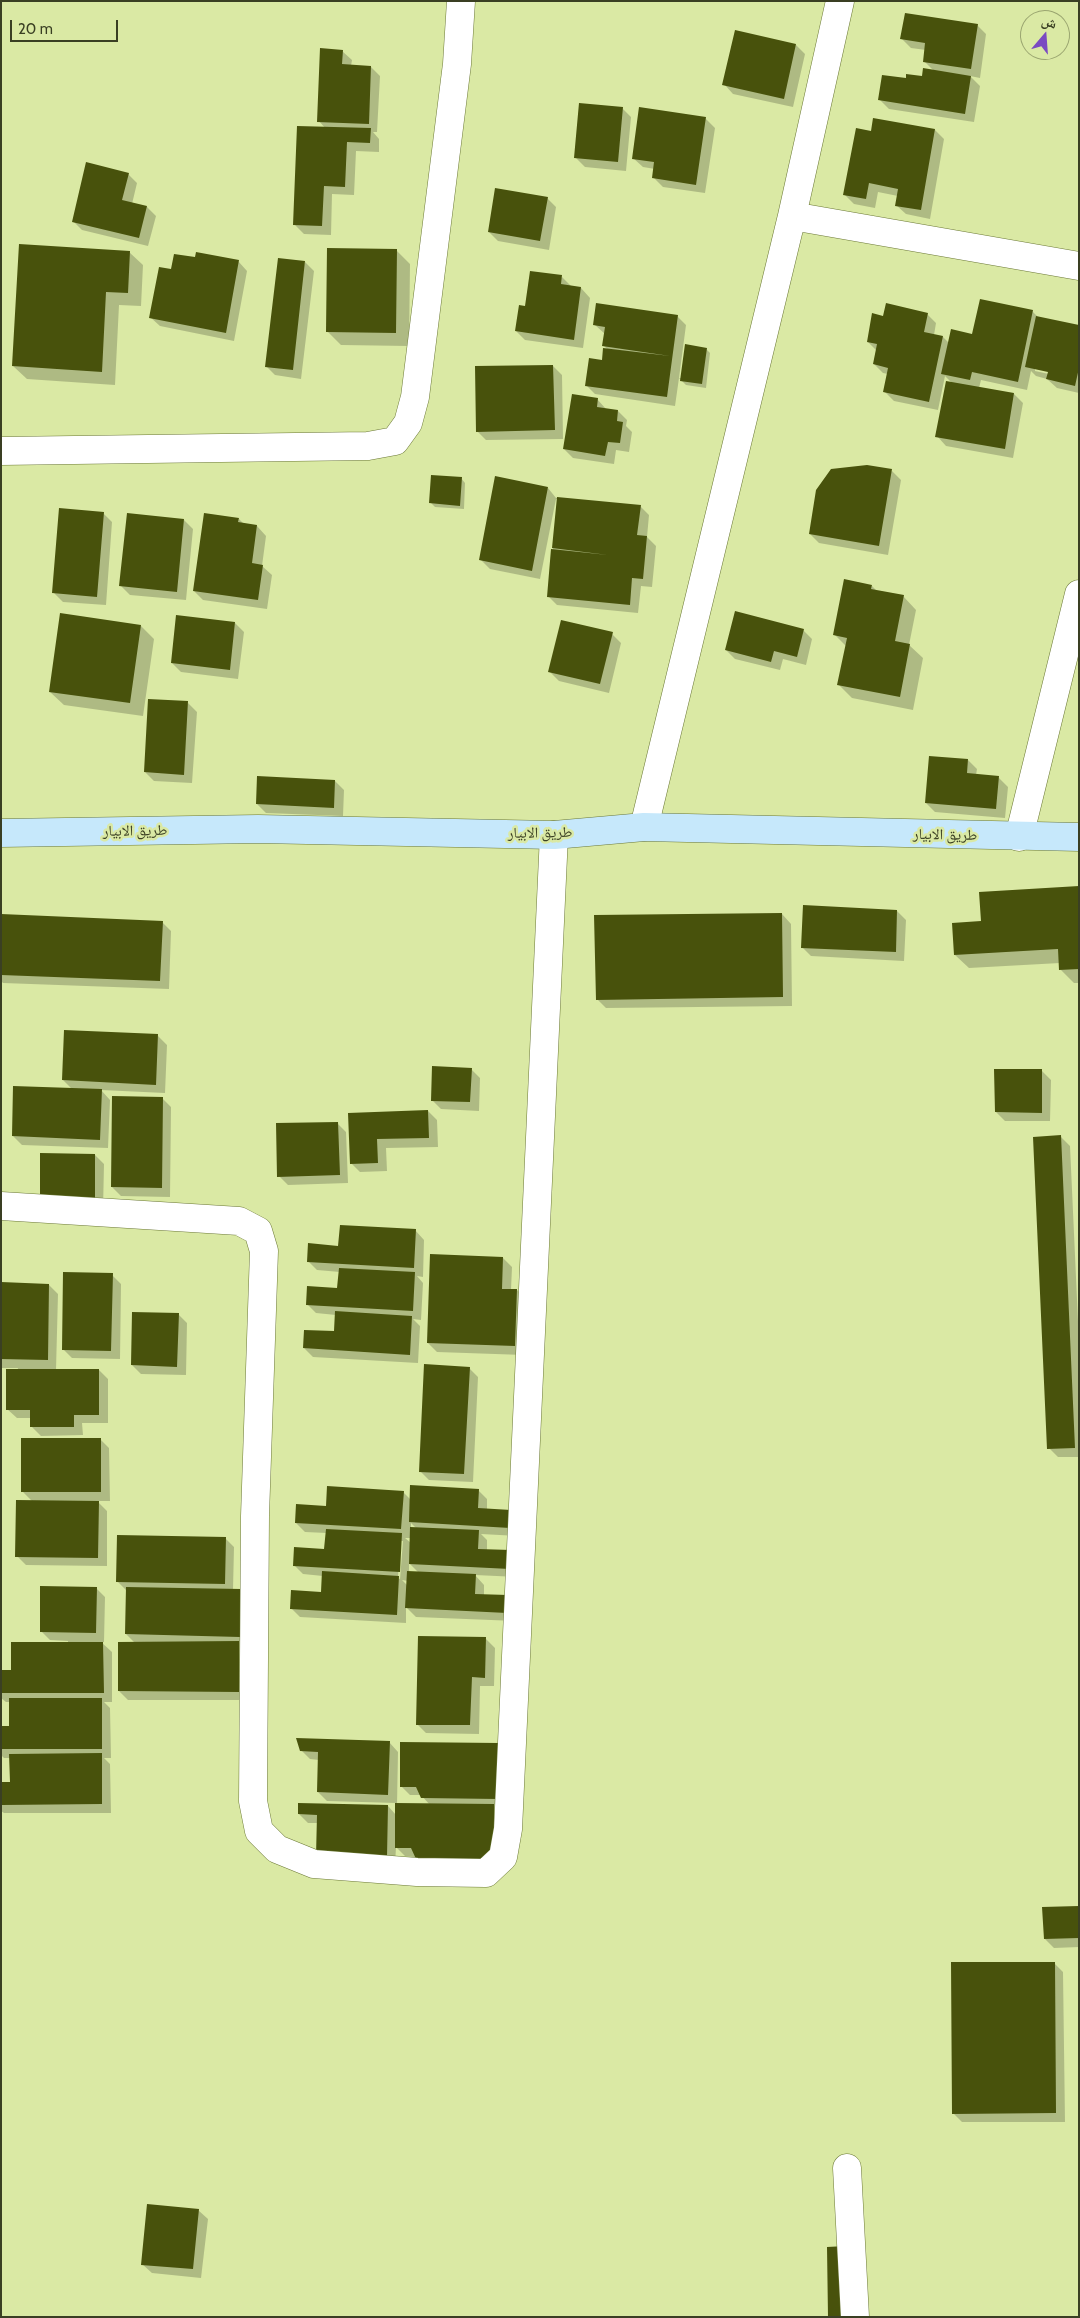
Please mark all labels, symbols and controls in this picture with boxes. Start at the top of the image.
scale bar [12,10,120,42]
north arrow [1020,10,1070,60]
text: ش [1039,11,1059,33]
text: 20 m [18,20,53,38]
street label: طريق الابيار [103,821,167,841]
street label: طريق الابيار [508,823,572,843]
street label: طريق الابيار [913,825,977,845]

